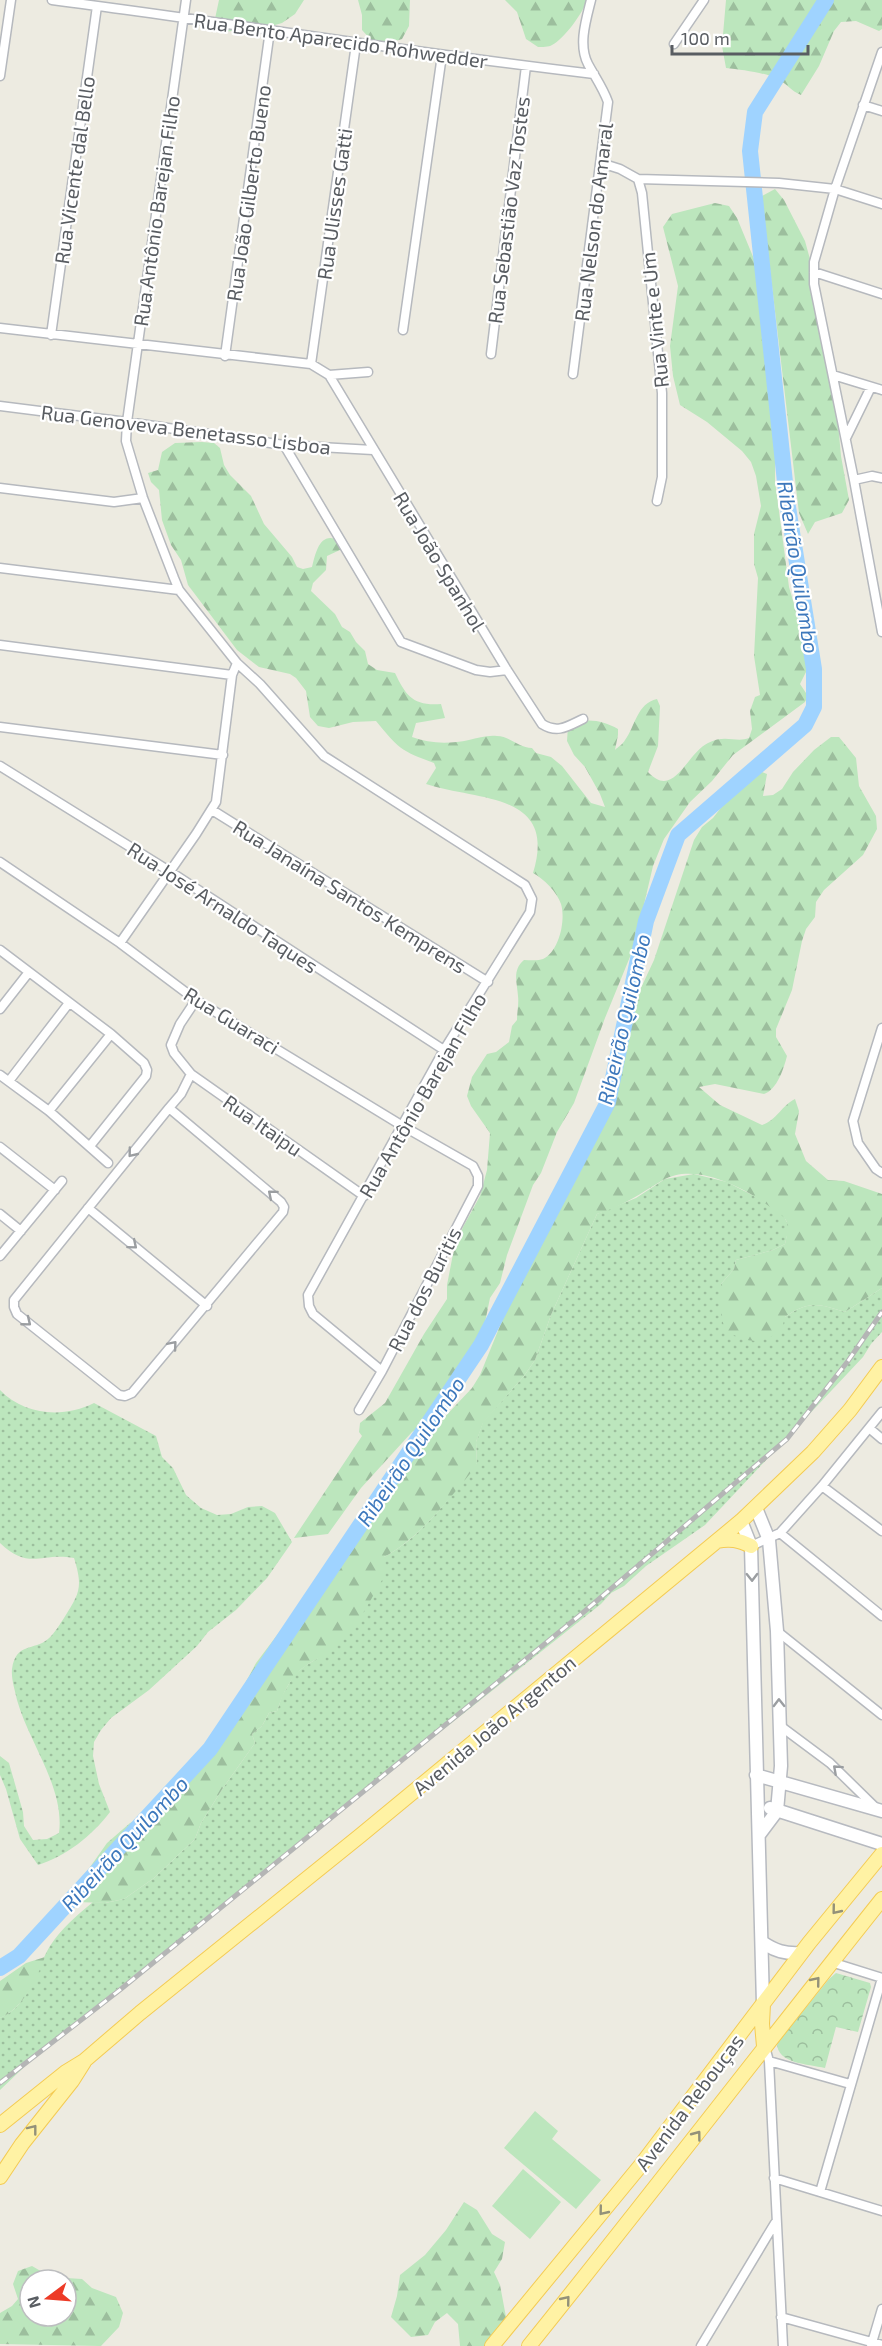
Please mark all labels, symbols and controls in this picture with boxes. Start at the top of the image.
street label: Rua Bento Aparecido Rohwedder [192,7,490,73]
scale bar [672,18,808,56]
text: 100 m [681,27,730,49]
street label: Rua Vicente dal Bello [49,75,99,265]
street label: Rua João Gilberto Bueno [221,83,275,303]
street label: Rua Antônio Barejan Filho [128,94,184,328]
street label: Rua Sebastião Vaz Tostes [482,95,534,325]
street label: Rua Nelson do Amaral [569,121,617,323]
street label: Rua Ulisses Gatti [311,127,357,281]
street label: Rua Vinte e Um [635,251,673,389]
street label: Rua Genoveva Benetasso Lisboa [40,399,332,459]
water label: Ribeirão Quilombo [772,479,825,655]
street label: Rua João Spanhol [389,487,491,635]
street label: Rua Janaína Santos Kemprens [229,814,471,978]
street label: Rua José Arnaldo Taques [123,836,323,978]
water label: Ribeirão Quilombo [591,931,656,1107]
street label: Rua Guaraci [180,981,284,1059]
street label: Rua Antônio Barejan Filho [353,988,491,1202]
street label: Rua Itaipu [219,1089,307,1161]
one-way arrow [129,1146,140,1157]
one-way arrow [268,1191,279,1202]
street label: Rua dos Buritis [382,1223,466,1355]
one-way arrow [126,1237,137,1248]
one-way arrow [20,1314,31,1325]
one-way arrow [166,1341,177,1352]
water label: Ribeirão Quilombo [351,1372,470,1531]
one-way arrow [746,1573,758,1582]
street label: Avenida João Argenton [408,1650,580,1800]
one-way arrow [772,1699,785,1708]
one-way arrow [833,1765,844,1776]
water label: Ribeirão Quilombo [55,1771,193,1916]
one-way arrow [832,1903,843,1914]
one-way arrow [809,1977,820,1988]
street label: Avenida Rebouças [630,2029,749,2176]
one-way arrow [26,2125,37,2136]
one-way arrow [690,2131,701,2142]
one-way arrow [600,2204,611,2215]
north arrow [18,2268,78,2328]
text: N [22,2294,44,2310]
one-way arrow [559,2296,570,2307]

